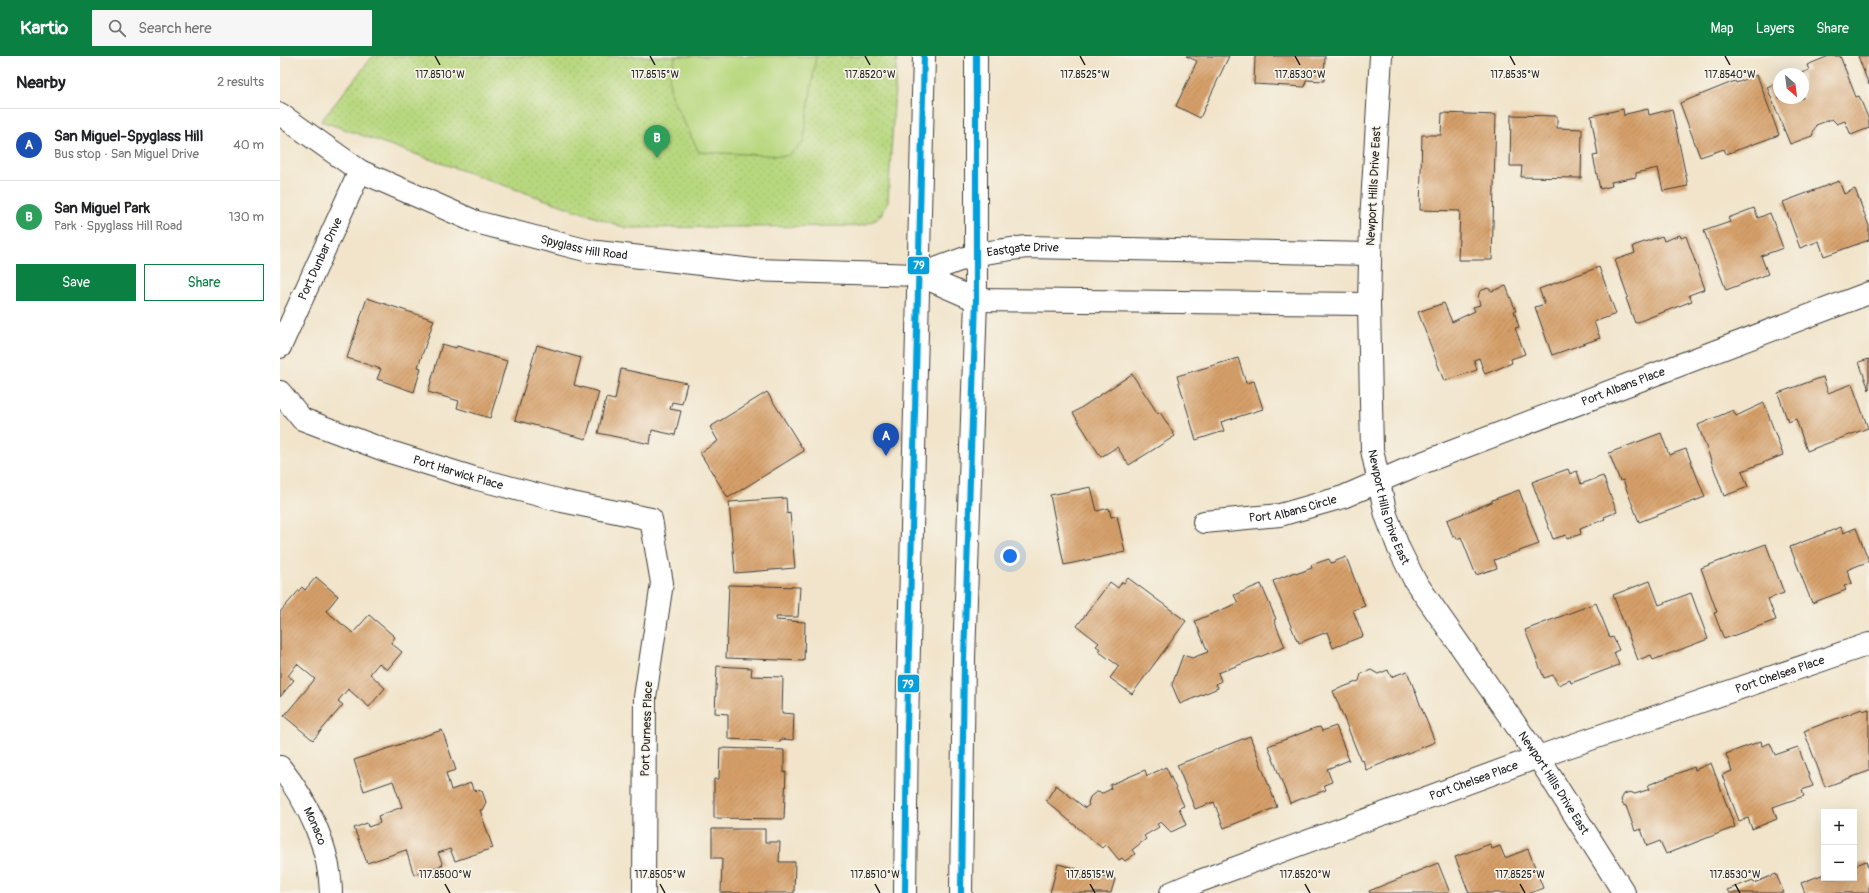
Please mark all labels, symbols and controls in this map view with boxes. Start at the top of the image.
search box [92,10,372,46]
text: Kartio [20,16,68,40]
icon: search [106,17,128,39]
text: Search here [138,19,212,38]
text: Map [1711,20,1734,37]
text: Layers [1756,20,1794,37]
text: Share [1816,20,1849,37]
north arrow [1773,68,1809,104]
text: 117.8510°W [415,69,465,81]
text: 117.8515°W [631,69,679,81]
text: 117.8520°W [844,69,896,81]
text: 117.8525°W [1060,69,1110,81]
text: 117.8530°W [1274,69,1326,81]
text: 117.8535°W [1490,69,1540,81]
text: 117.8540°W [1704,69,1756,81]
text: Nearby [16,72,65,93]
text: 2 results [217,74,264,90]
pin: B [644,125,670,158]
street label: Newport Hills Drive East [1363,126,1385,246]
text: San Miguel-Spyglass Hill [54,127,203,146]
text: A [25,137,33,153]
text: 40 m [233,137,264,153]
text: Bus stop · San Miguel Drive [54,146,199,162]
text: San Miguel Park [54,199,150,218]
text: B [25,209,33,225]
text: 130 m [228,209,264,225]
street label: Port Dunbar Drive [295,215,345,302]
text: Park · Spyglass Hill Road [54,218,182,234]
street label: Spyglass Hill Road [539,231,628,263]
street label: Eastgate Drive [986,239,1059,260]
line badge: 79 [907,256,930,275]
text: 79 [913,259,925,272]
button: Save [16,264,136,301]
button: Share [144,264,264,301]
street label: Port Albans Place [1579,364,1667,409]
pin: A [873,423,899,456]
street label: Newport Hills Drive East [1365,448,1413,567]
street label: Port Harwick Place [411,452,505,493]
street label: Port Albans Circle [1248,492,1339,525]
your location [1000,546,1020,566]
street label: Port Chelsea Place [1733,652,1827,697]
line badge: 79 [897,674,920,693]
text: 79 [902,678,914,691]
street label: Port Durness Place [638,681,656,777]
street label: Newport Hills Drive East [1515,728,1593,837]
street label: Port Chelsea Place [1427,757,1520,804]
street label: Monaco [300,805,330,848]
map controls [1821,809,1857,881]
button: + [1821,809,1857,845]
button: − [1821,845,1857,881]
text: 117.8500°W [419,869,472,881]
text: 117.8505°W [635,869,686,881]
text: 117.8510°W [850,869,900,881]
text: 117.8515°W [1066,869,1114,881]
text: 117.8520°W [1279,869,1331,881]
text: 117.8525°W [1495,869,1545,881]
text: 117.8530°W [1709,869,1761,881]

